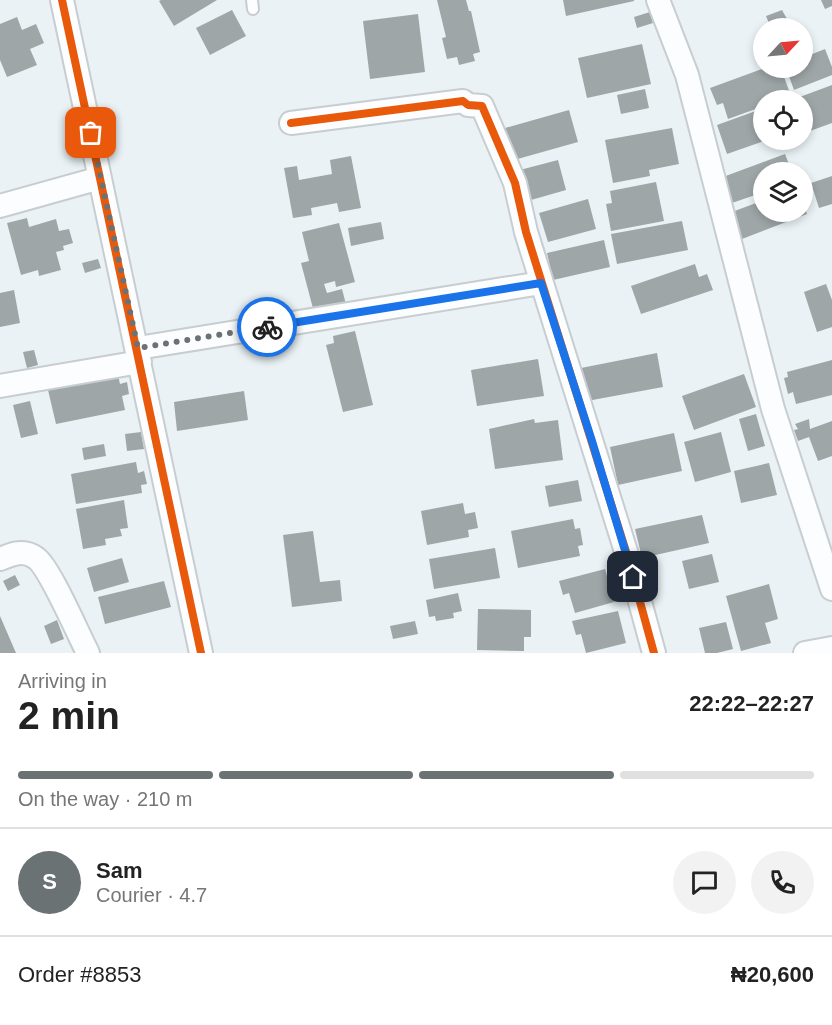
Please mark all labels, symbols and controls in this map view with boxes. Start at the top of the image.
north arrow [753,18,813,78]
map controls [753,18,813,222]
button: locate [753,90,813,150]
pin [65,107,116,158]
icon: bag [74,116,107,149]
button: layers [753,162,813,222]
courier [237,297,297,357]
icon: bike [251,311,284,344]
pin [607,551,658,602]
icon: home [616,560,649,593]
text: Arriving in [18,670,107,692]
text: 22:22–22:27 [689,691,814,716]
text: 2 min [18,694,120,737]
text: On the way · 210 m [18,788,193,810]
button: chat [673,851,736,914]
button: phone [751,851,814,914]
text: Sam [96,858,142,883]
text: S [42,869,57,894]
text: Courier · 4.7 [96,884,207,906]
text: Order #8853 [18,962,142,987]
text: ₦20,600 [731,962,814,987]

